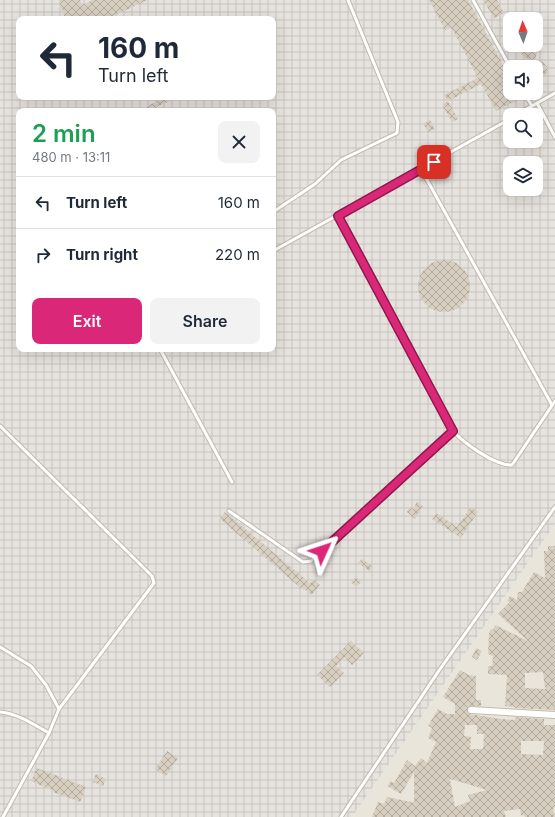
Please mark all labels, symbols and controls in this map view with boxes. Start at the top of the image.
north arrow [503,12,543,52]
map controls [503,12,543,196]
text: 160 m [98,31,179,65]
icon: left [32,32,84,84]
button: sound [503,60,543,100]
text: Turn left [98,65,168,86]
button: search [503,108,543,148]
text: 2 min [32,119,96,148]
button: close [218,121,260,163]
pin [417,145,451,179]
text: 480 m · 13:11 [32,149,110,165]
icon: arrive [423,151,445,173]
button: layers [503,156,543,196]
icon: left [32,192,54,214]
text: Turn left [66,193,127,212]
text: 160 m [218,193,260,212]
icon: right [32,244,54,266]
text: Turn right [66,245,138,264]
text: 220 m [215,245,260,264]
button: Exit [32,298,142,344]
button: Share [150,298,260,344]
position arrow [301,530,343,572]

